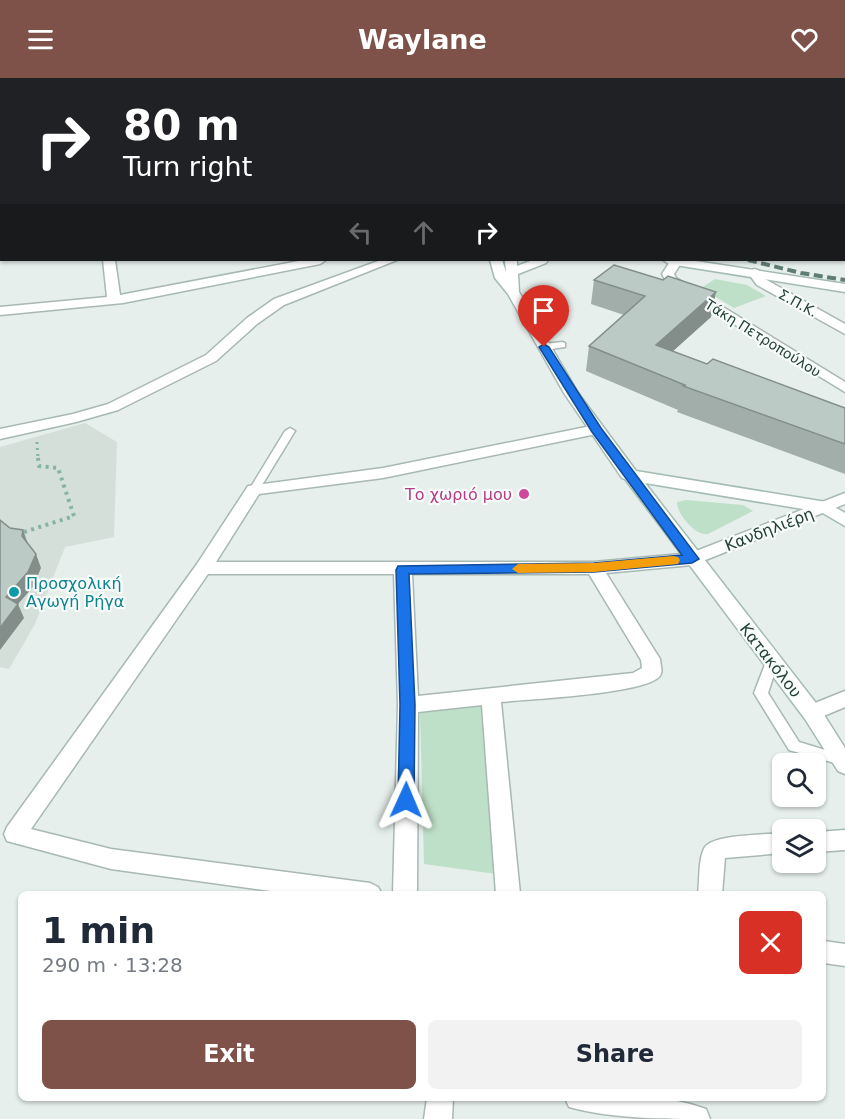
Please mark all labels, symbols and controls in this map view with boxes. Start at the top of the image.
icon: menu [24,23,57,56]
icon: heart [788,23,821,56]
text: Waylane [358,24,487,55]
text: 80 m [123,101,240,150]
icon: right [24,102,102,180]
text: Turn right [123,151,252,182]
icon: left [344,216,377,249]
icon: ahead [407,216,440,249]
icon: right [470,216,503,249]
pin [518,285,569,347]
street label: Σ.Π.Κ. [776,286,820,320]
icon: arrive [527,294,560,327]
street label: Τάκη Πετροπούλου [701,295,824,380]
place label: Το χωριό μου [404,485,512,504]
marker: Το χωριό μου [517,487,531,501]
street label: Κανδηλιέρη [722,504,816,555]
place label: Προσχολική Αγωγή Ρήγα [26,574,124,611]
marker: Προσχολική Αγωγή Ρήγα [7,585,21,599]
street label: Κατακόλου [736,619,805,701]
map controls [772,753,826,873]
button: search [772,753,826,807]
position arrow [374,768,438,832]
button: layers [772,819,826,873]
text: 1 min [42,910,155,951]
button: close [739,911,802,974]
text: 290 m · 13:28 [42,953,183,977]
button: Exit [42,1020,416,1089]
button: Share [428,1020,802,1089]

